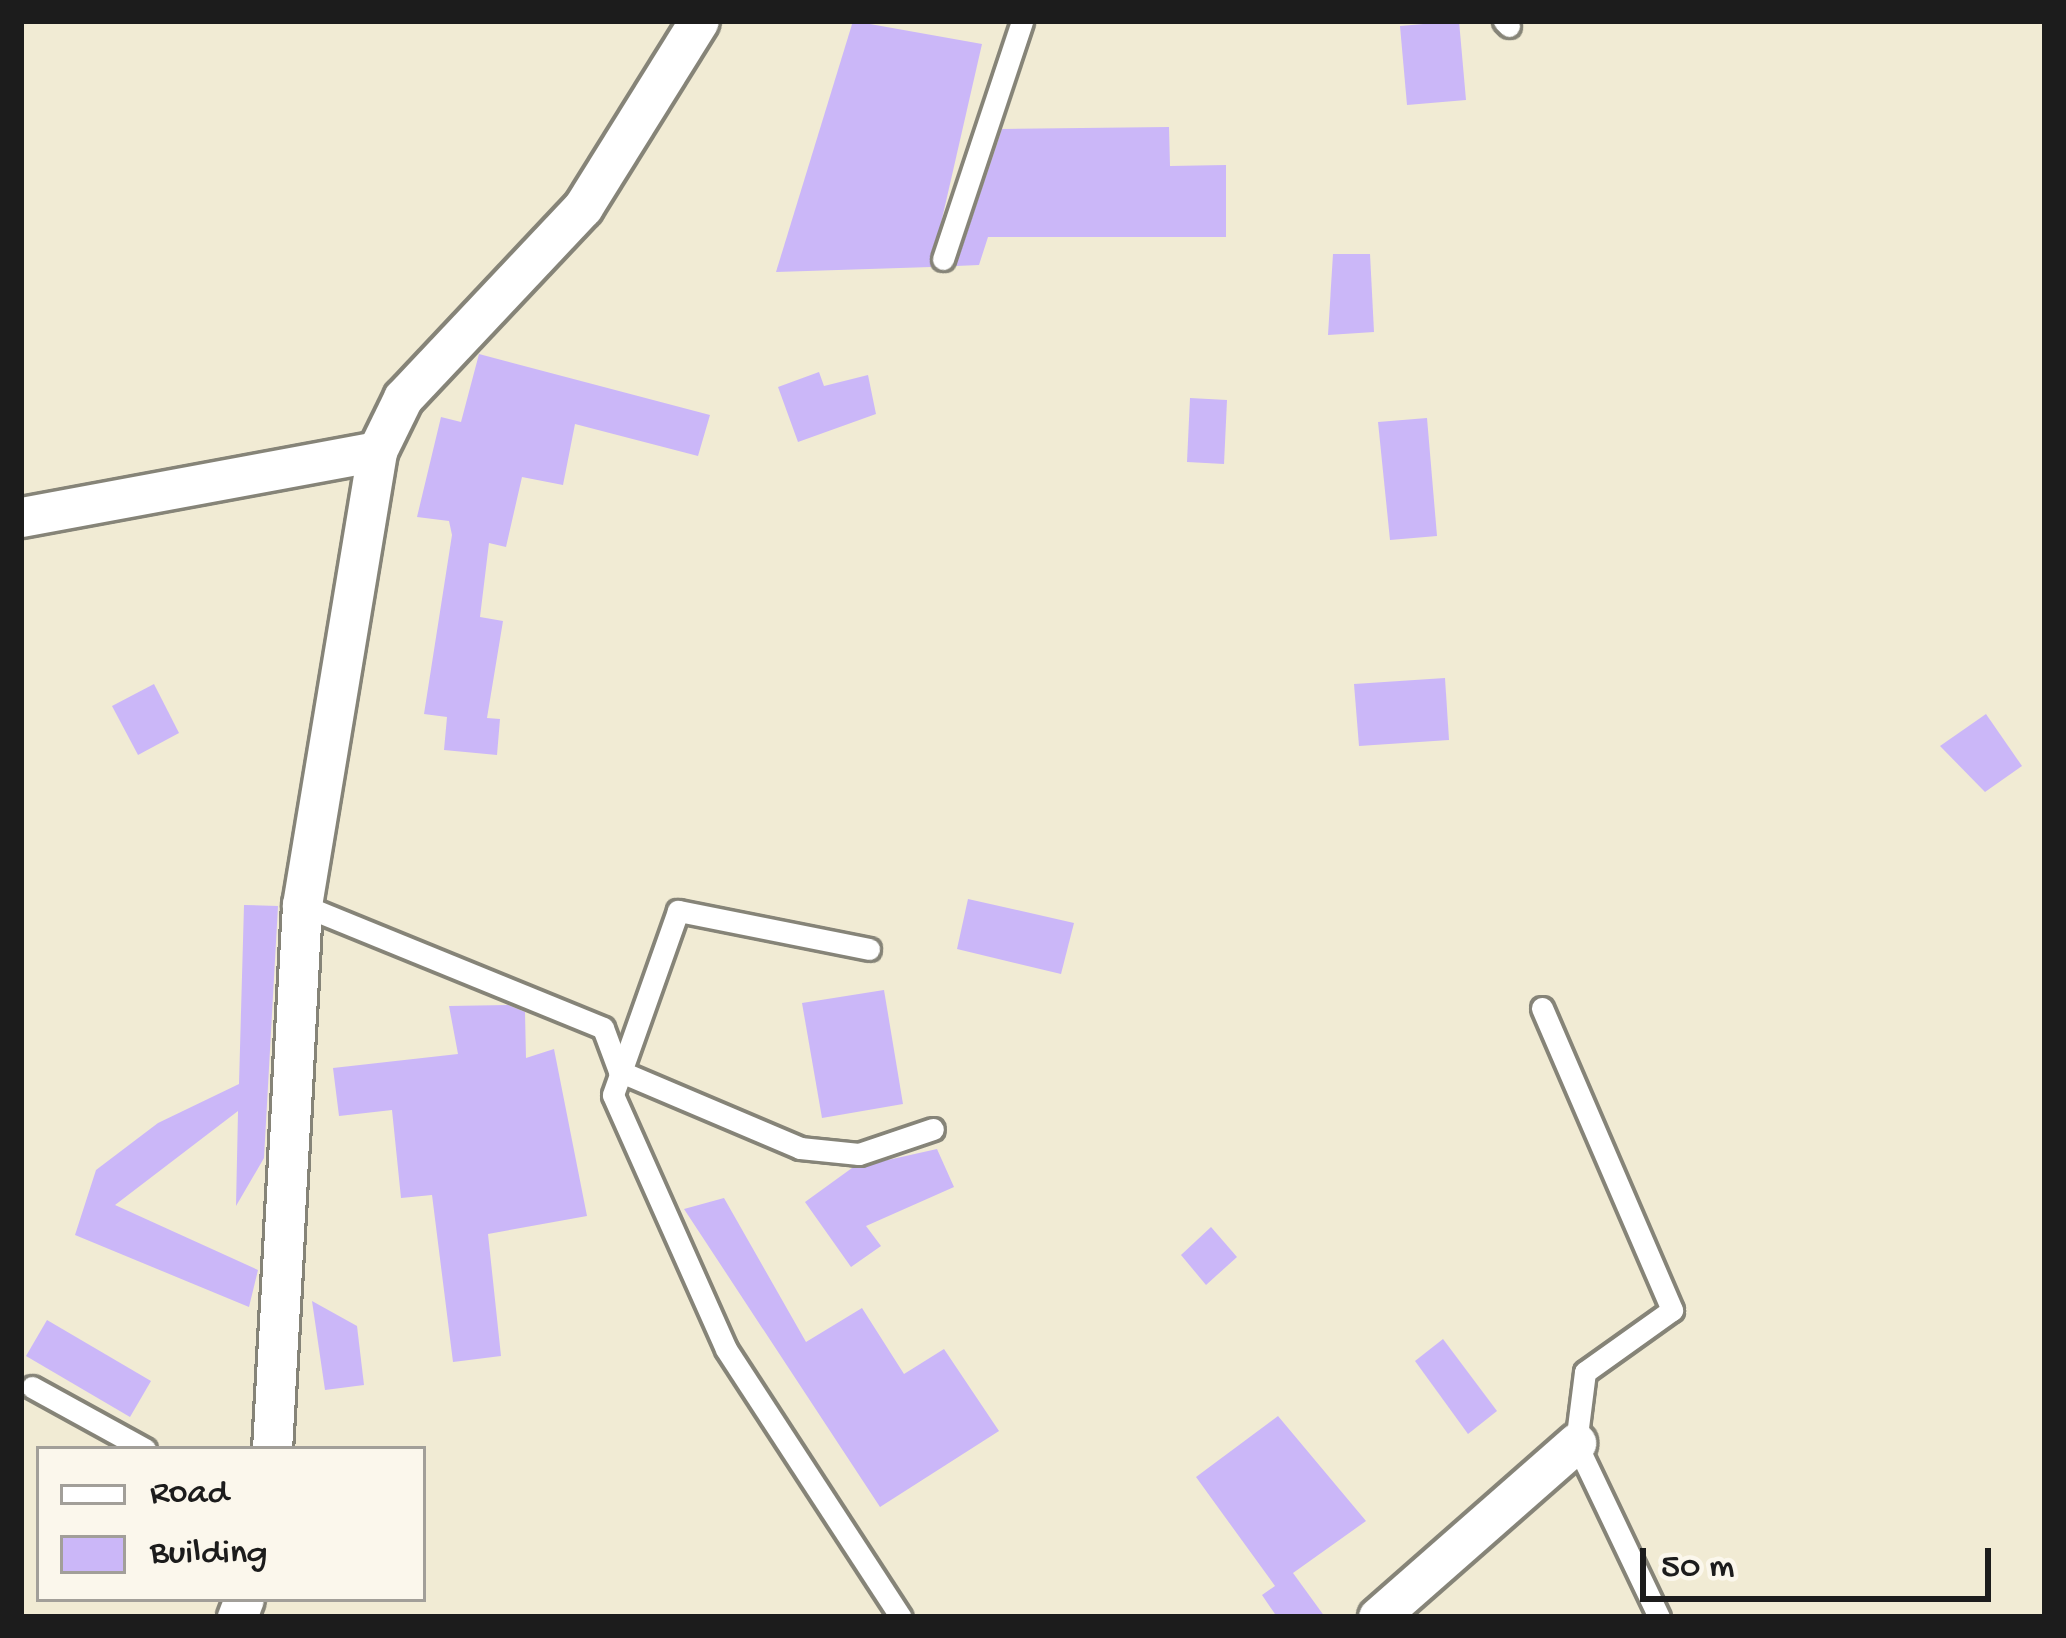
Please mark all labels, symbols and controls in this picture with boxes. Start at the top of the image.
legend [36,1446,426,1602]
text: Road [150,1473,229,1516]
scale bar [1646,1524,1997,1598]
text: Building [150,1533,268,1576]
text: 50 m [1661,1547,1734,1590]

